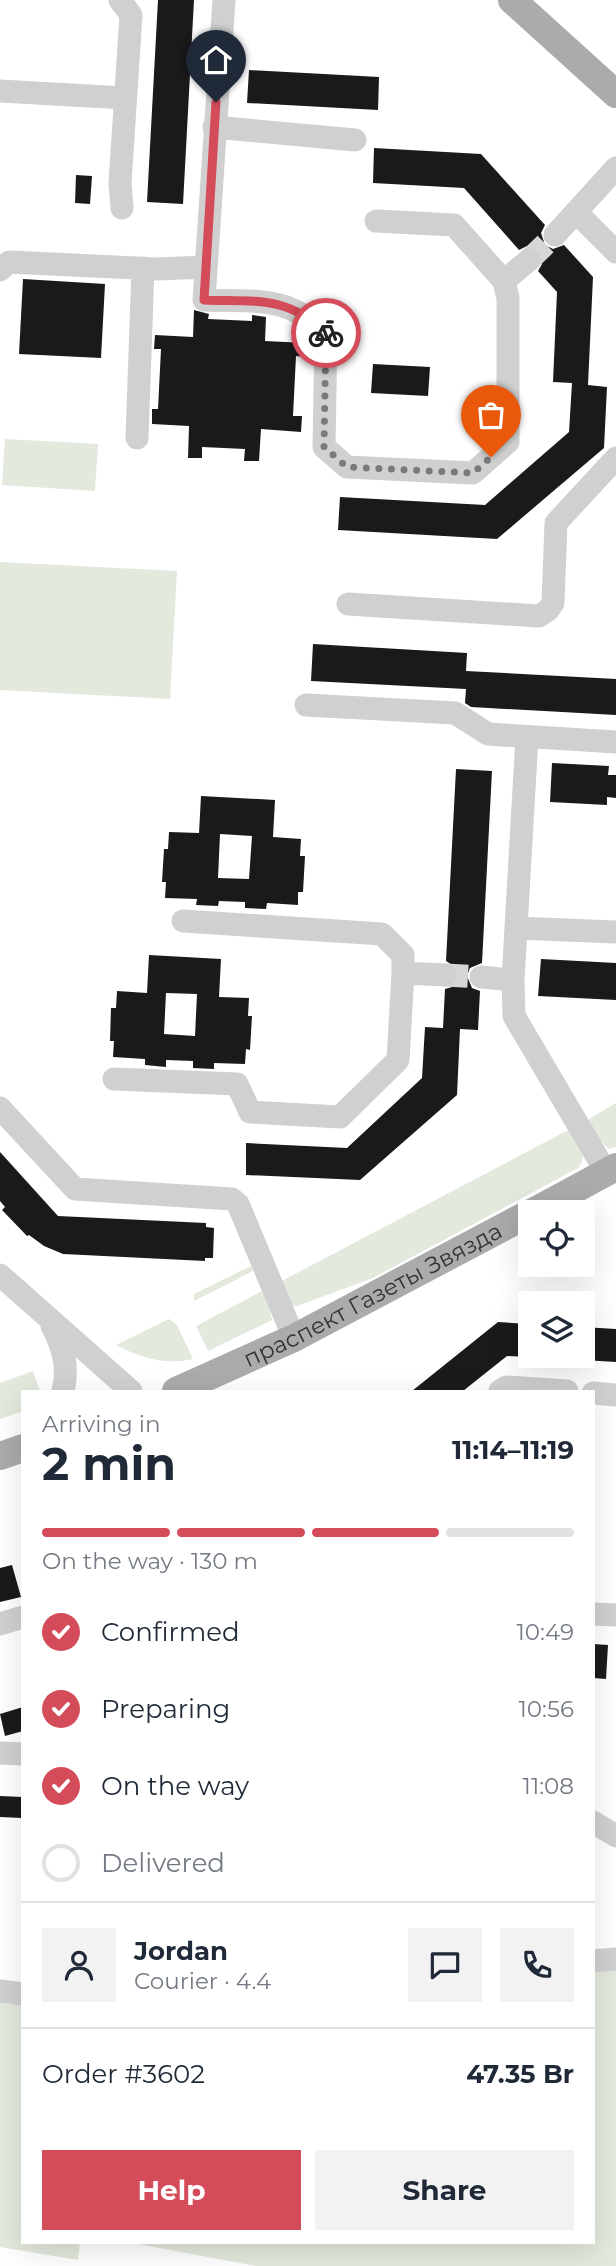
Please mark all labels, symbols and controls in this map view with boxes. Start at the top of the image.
pin [186,30,246,102]
icon: home [197,41,235,79]
courier [291,298,361,368]
icon: bike [307,314,345,352]
pin [461,385,521,457]
icon: bag [472,396,510,434]
map controls [518,1200,595,1368]
button: locate [518,1200,595,1277]
street label: праспект Газеты Звязда [239,1216,507,1373]
button: layers [518,1291,595,1368]
text: Arriving in [42,1410,161,1438]
text: 11:14–11:19 [452,1434,574,1466]
text: 2 min [42,1435,176,1492]
text: On the way · 130 m [42,1547,258,1575]
icon: check [42,1613,80,1651]
text: Confirmed [101,1616,240,1648]
text: 10:49 [517,1618,574,1646]
icon: check [42,1690,80,1728]
text: Preparing [101,1693,230,1725]
text: 10:56 [519,1695,574,1723]
icon: check [42,1767,80,1805]
text: On the way [101,1770,249,1802]
text: 11:08 [523,1772,574,1800]
text: Delivered [101,1847,225,1879]
button: person [42,1928,116,2002]
button: chat [408,1928,482,2002]
button: phone [500,1928,574,2002]
text: Jordan [134,1935,228,1967]
text: Courier · 4.4 [134,1967,271,1995]
text: Order #3602 [42,2058,205,2090]
text: 47.35 Br [466,2058,574,2090]
button: Help [42,2150,301,2230]
button: Share [315,2150,574,2230]

